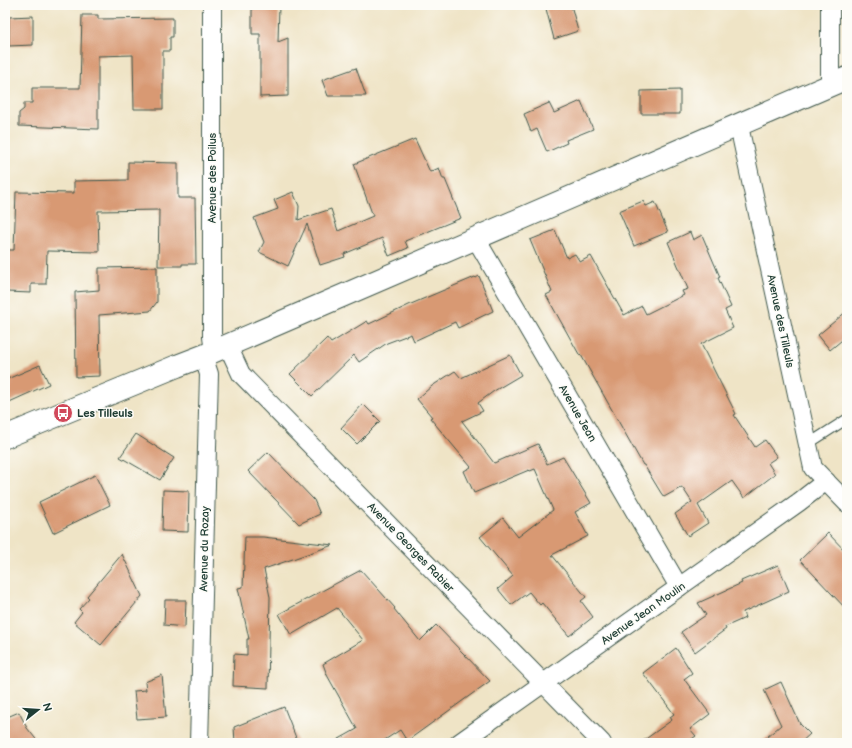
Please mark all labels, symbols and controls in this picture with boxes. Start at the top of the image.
street label: Avenue des Poilus [206,132,219,223]
street label: Avenue des Tilleuls [764,273,797,369]
street label: Avenue Jean [556,382,599,444]
bus stop icon: Les Tilleuls [52,402,74,424]
place label: Les Tilleuls [77,407,133,420]
street label: Avenue Georges Rabier [365,500,457,595]
street label: Avenue du Rozay [197,506,212,592]
street label: Avenue Jean Moulin [599,579,688,647]
north arrow [18,690,58,730]
text: N [40,701,55,713]

